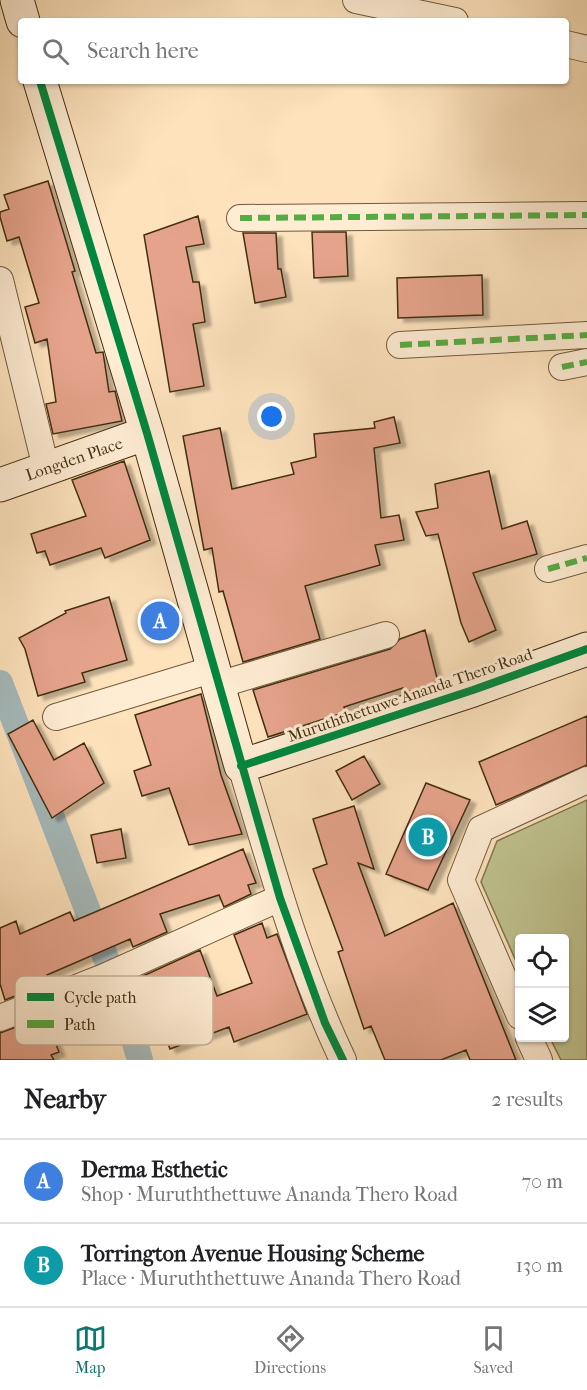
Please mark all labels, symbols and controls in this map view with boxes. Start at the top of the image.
search box [18,18,569,84]
icon: search [39,35,72,68]
text: Search here [87,38,199,64]
your location [257,402,286,431]
street label: Longden Place [23,434,125,484]
pin: A [140,598,180,644]
street label: Muruththettuwe Ananda Thero Road [285,644,535,746]
pin: B [408,814,448,860]
map controls [515,934,569,1042]
button: locate [515,934,569,988]
legend [15,976,213,1045]
text: Cycle path [64,988,136,1007]
button: layers [515,988,569,1042]
text: Path [64,1015,96,1034]
text: Nearby [24,1084,106,1115]
text: 2 results [492,1088,563,1111]
text: Derma Esthetic [81,1157,228,1183]
text: A [37,1170,50,1193]
text: 70 m [521,1170,563,1193]
text: Shop · Muruththettuwe Ananda Thero Road [81,1183,458,1206]
text: Torrington Avenue Housing Scheme [81,1241,425,1267]
text: B [37,1254,50,1277]
text: 130 m [516,1254,563,1277]
text: Place · Muruththettuwe Ananda Thero Road [81,1267,461,1290]
tab: Map [74,1322,107,1377]
tab: Directions [254,1322,326,1377]
tab: Saved [474,1322,513,1377]

